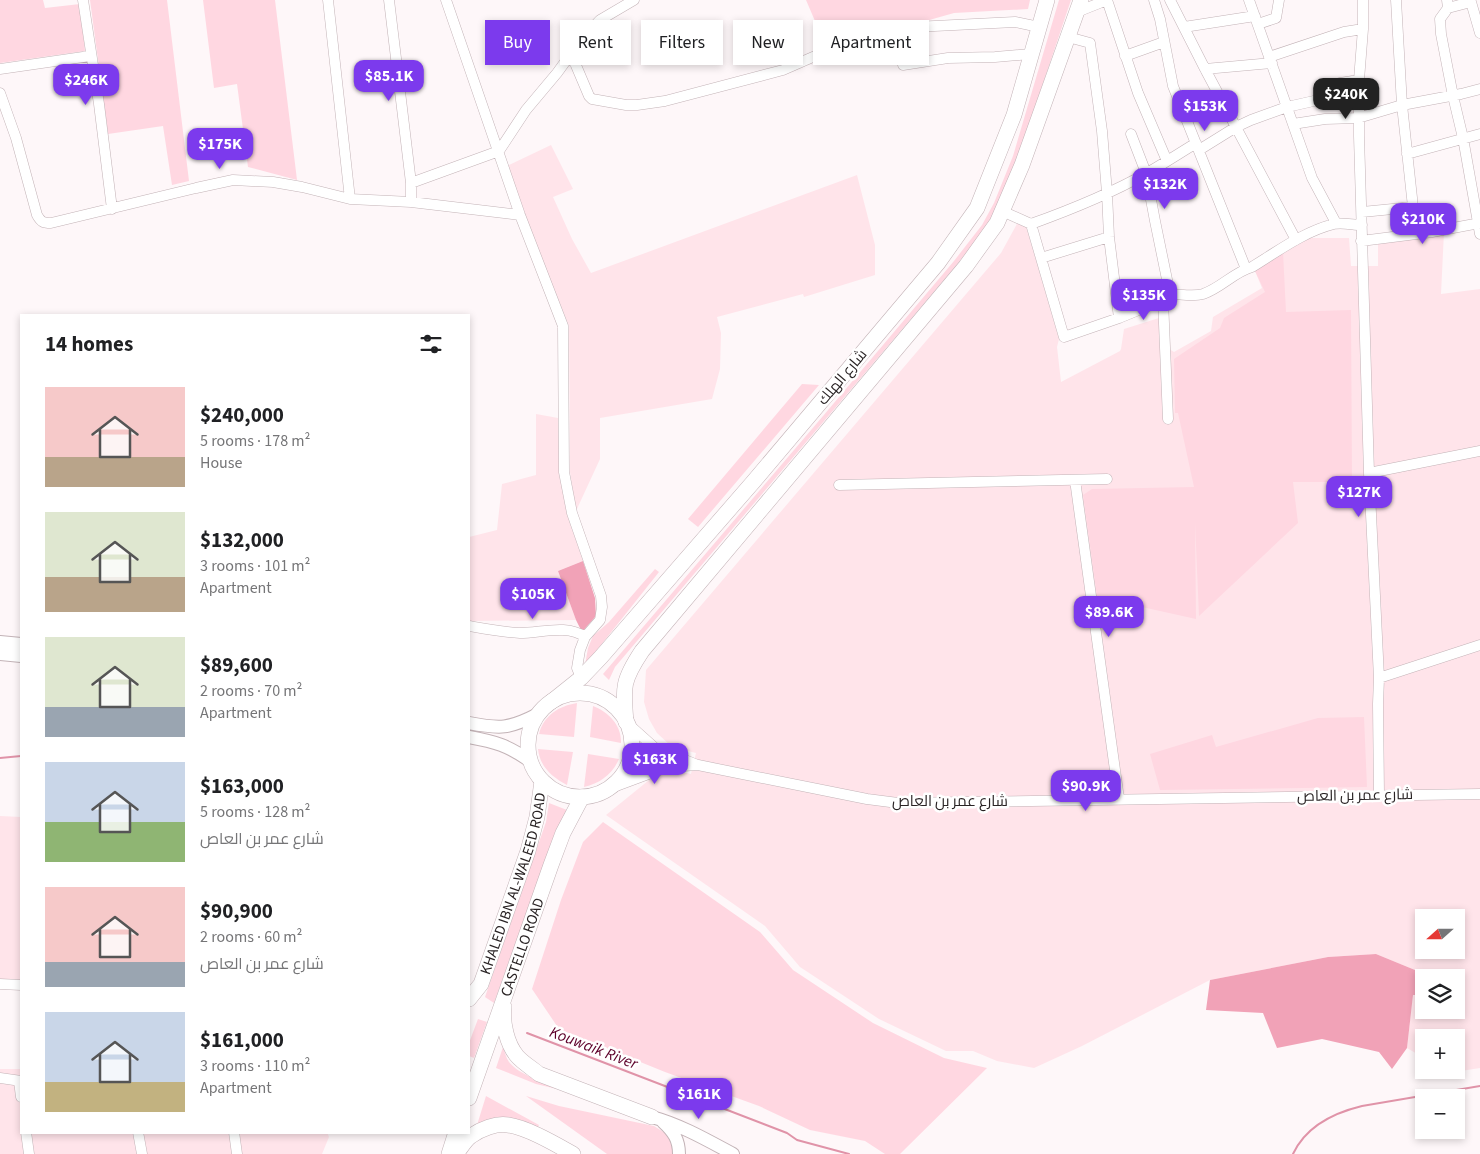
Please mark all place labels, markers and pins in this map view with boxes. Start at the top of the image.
pin: $85.1K [348,59,430,102]
pin: $246K [51,64,121,106]
pin: $240K [1311,78,1381,120]
pin: $153K [1170,90,1240,132]
pin: $175K [185,128,255,170]
pin: $132K [1130,168,1200,210]
pin: $210K [1388,202,1458,245]
pin: $135K [1109,278,1179,321]
pin: $127K [1324,476,1394,518]
pin: $105K [498,578,568,620]
pin: $89.6K [1068,596,1150,638]
pin: $163K [620,742,690,785]
pin: $90.9K [1045,770,1127,812]
pin: $161K [664,1078,734,1120]

